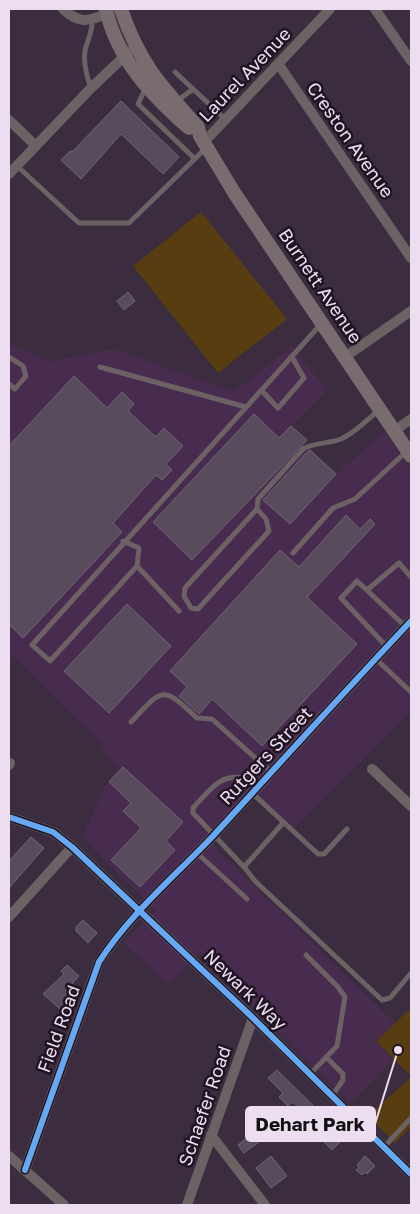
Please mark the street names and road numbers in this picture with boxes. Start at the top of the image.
street label: Laurel Avenue [194,23,295,126]
street label: Creston Avenue [303,77,399,202]
street label: Burnett Avenue [274,224,367,347]
street label: Rutgers Street [214,702,316,809]
street label: Newark Way [200,944,292,1034]
street label: Field Road [32,982,84,1075]
street label: Schaefer Road [173,1043,235,1168]

